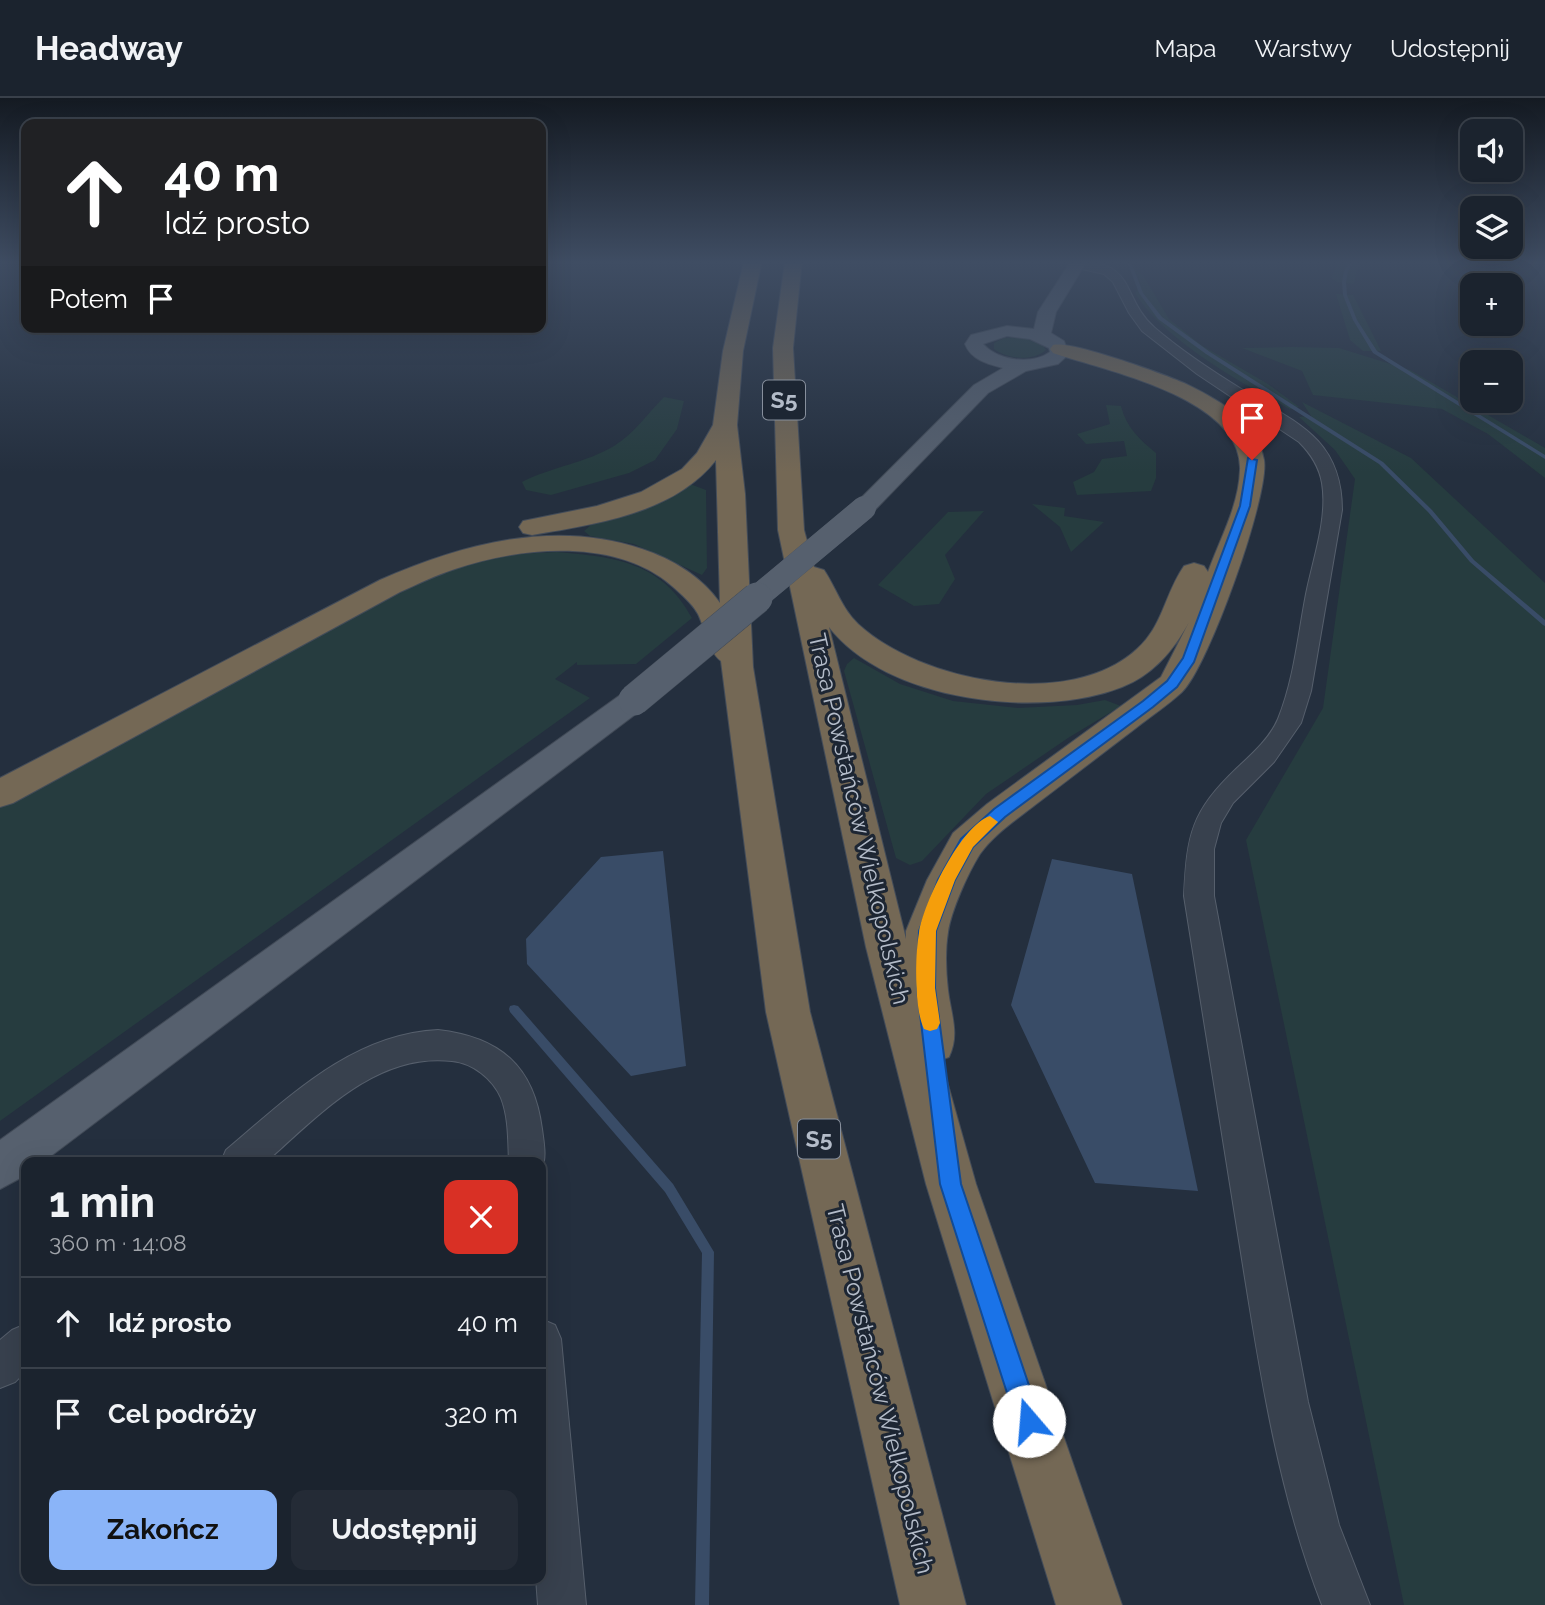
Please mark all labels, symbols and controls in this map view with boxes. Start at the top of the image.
text: Headway [35,29,183,68]
text: Mapa [1155,34,1216,63]
text: Warstwy [1254,34,1352,63]
text: Udostępnij [1390,34,1510,63]
map controls [1460,119,1523,413]
button: sound [1460,119,1523,182]
text: 40 m [164,145,279,202]
icon: ahead [49,147,140,238]
button: layers [1460,196,1523,259]
text: Idź prosto [164,204,310,241]
button: + [1460,273,1523,336]
icon: arrive [142,280,180,318]
text: Potem [49,284,128,314]
button: − [1460,350,1523,413]
road number: S5 [763,380,805,420]
pin [1222,388,1282,460]
icon: arrive [1233,399,1271,437]
street label: Trasa Powstańców Wielkopolskich [803,631,916,1007]
road number: S5 [798,1120,840,1158]
text: 1 min [49,1178,155,1227]
button: close [444,1180,518,1254]
street label: Trasa Powstańców Wielkopolskich [820,1201,941,1577]
text: 360 m · 14:08 [49,1229,187,1256]
icon: ahead [49,1304,87,1342]
text: Idź prosto [108,1308,232,1338]
text: 40 m [457,1308,518,1338]
position arrow [992,1384,1066,1458]
icon: arrive [49,1395,87,1433]
text: Cel podróży [108,1399,257,1429]
text: 320 m [444,1399,518,1429]
button: Zakończ [49,1490,277,1570]
button: Udostępnij [291,1490,518,1570]

